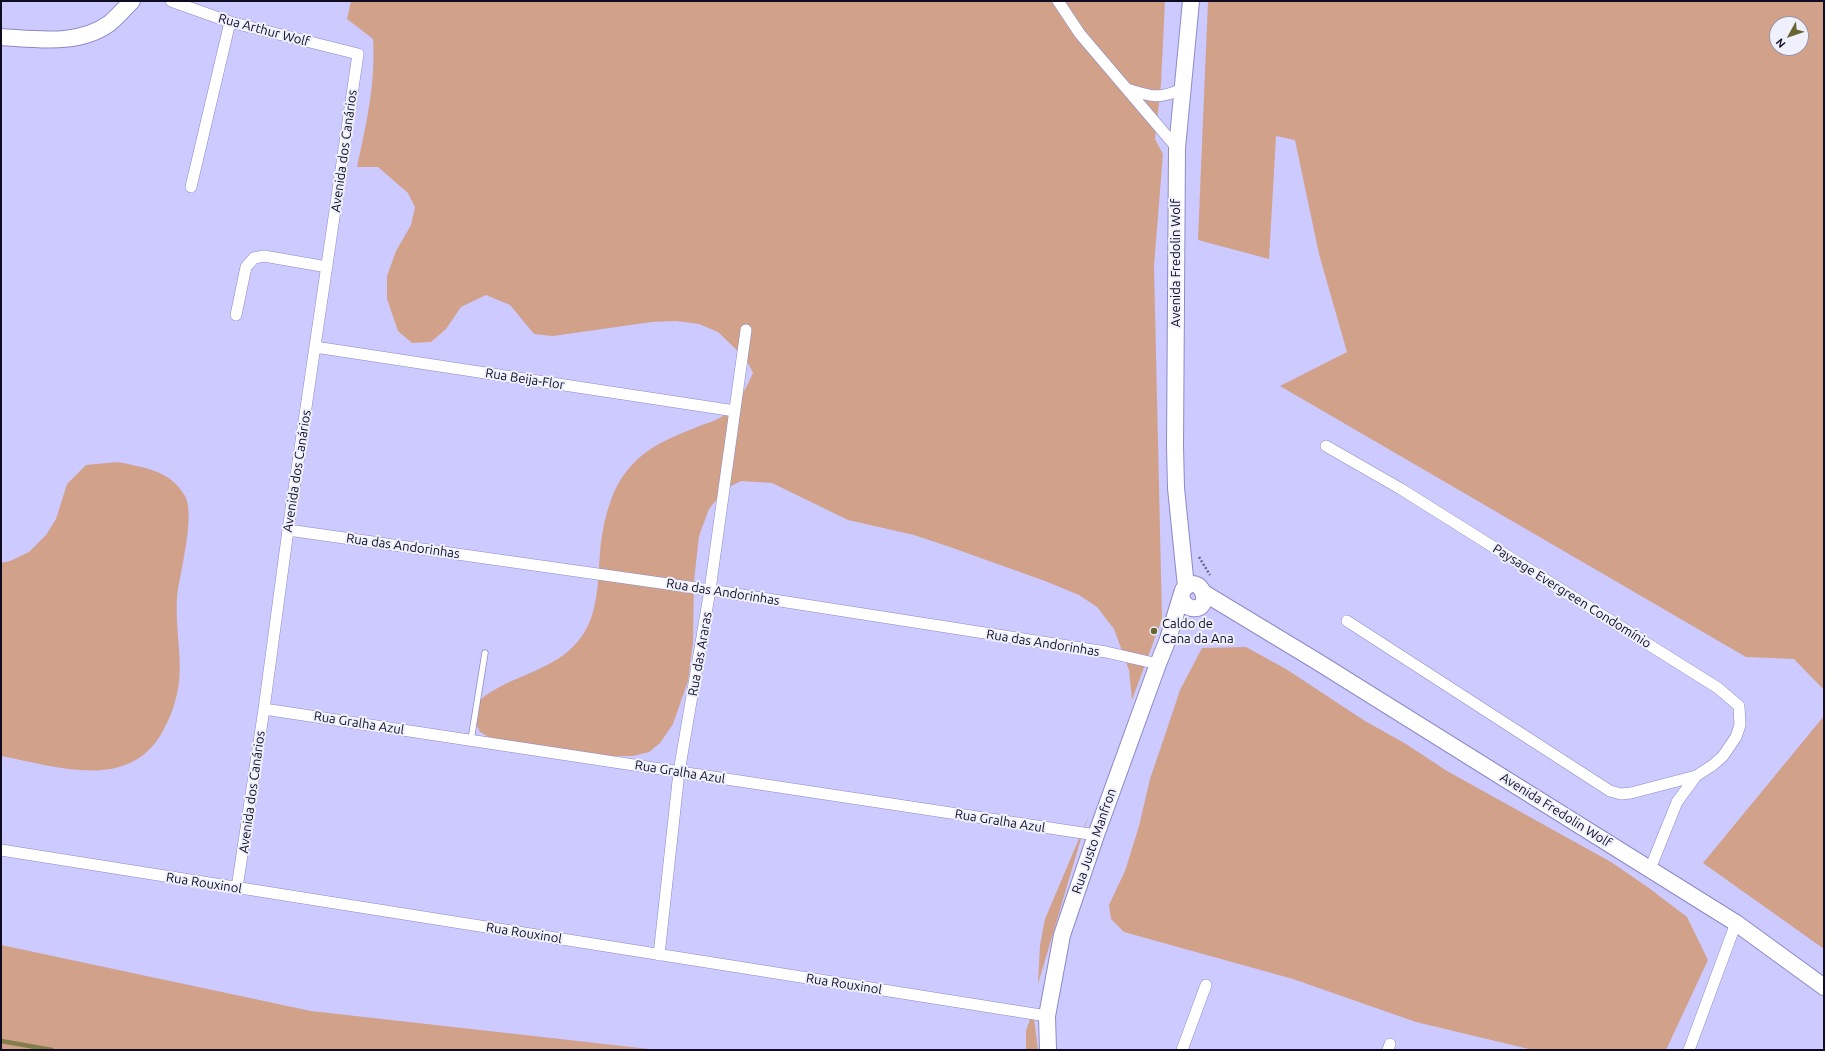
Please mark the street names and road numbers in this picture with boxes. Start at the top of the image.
street label: Rua Arthur Wolf [216,10,312,50]
street label: Avenida dos Canários [328,89,360,213]
street label: Avenida Fredolin Wolf [1168,199,1184,327]
street label: Rua Beija-Flor [484,365,566,393]
street label: Avenida dos Canários [280,409,314,533]
street label: Rua das Andorinhas [345,530,461,562]
street label: Paysage Evergreen Condomínio [1490,541,1654,651]
street label: Rua das Andorinhas [665,575,781,609]
street label: Rua das Araras [685,611,715,697]
street label: Rua das Andorinhas [985,626,1101,660]
street label: Rua Gralha Azul [313,708,405,738]
street label: Avenida dos Canários [236,730,268,854]
street label: Rua Gralha Azul [634,757,726,787]
street label: Avenida Fredolin Wolf [1497,769,1615,851]
street label: Rua Justo Manfron [1069,786,1119,896]
street label: Rua Gralha Azul [954,806,1046,836]
street label: Rua Rouxinol [165,869,243,897]
street label: Rua Rouxinol [485,919,563,947]
street label: Rua Rouxinol [805,970,883,998]

